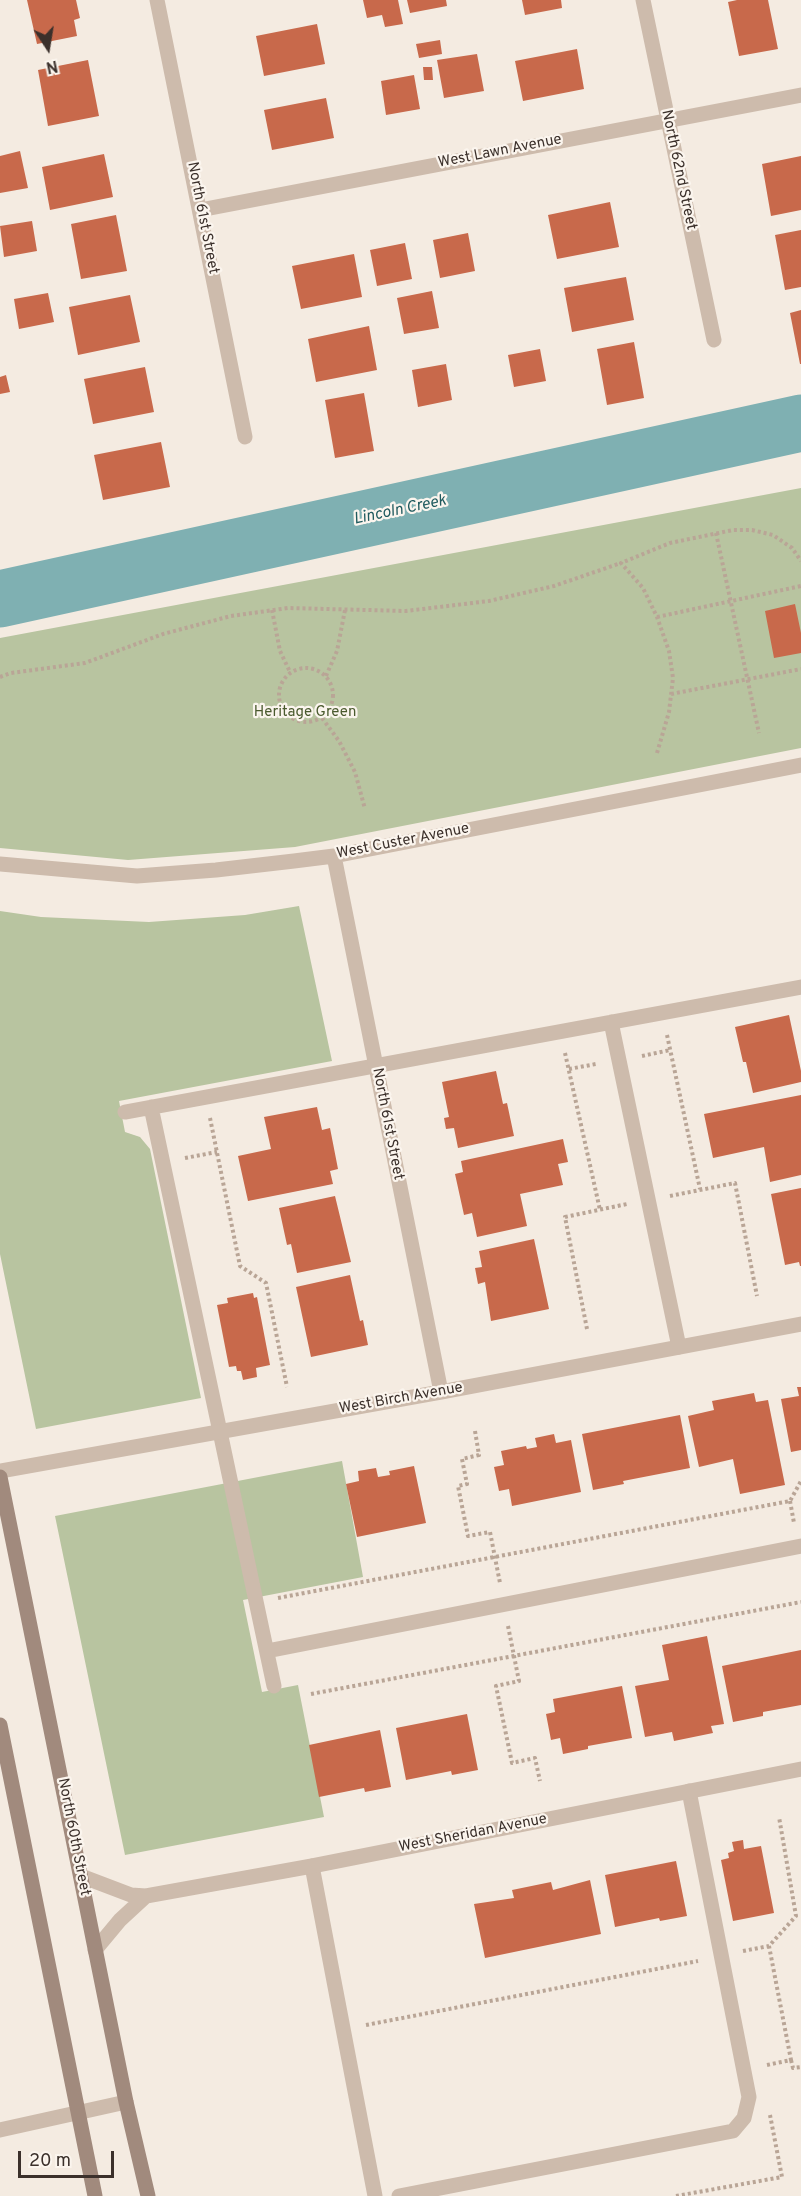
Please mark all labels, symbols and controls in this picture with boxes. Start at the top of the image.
north arrow [18,18,78,78]
text: N [44,55,59,77]
street label: North 62nd Street [656,108,700,232]
street label: West Lawn Avenue [437,131,563,173]
street label: North 61st Street [182,160,222,276]
water label: Lincoln Creek [352,492,448,530]
park label: Heritage Green [254,704,356,722]
street label: West Custer Avenue [335,820,471,864]
street label: North 61st Street [367,1066,407,1182]
street label: West Birch Avenue [338,1379,464,1419]
street label: North 60th Street [53,1777,93,1897]
street label: West Sheridan Avenue [397,1811,549,1857]
scale bar [21,2139,117,2177]
text: 20 m [29,2150,71,2173]

